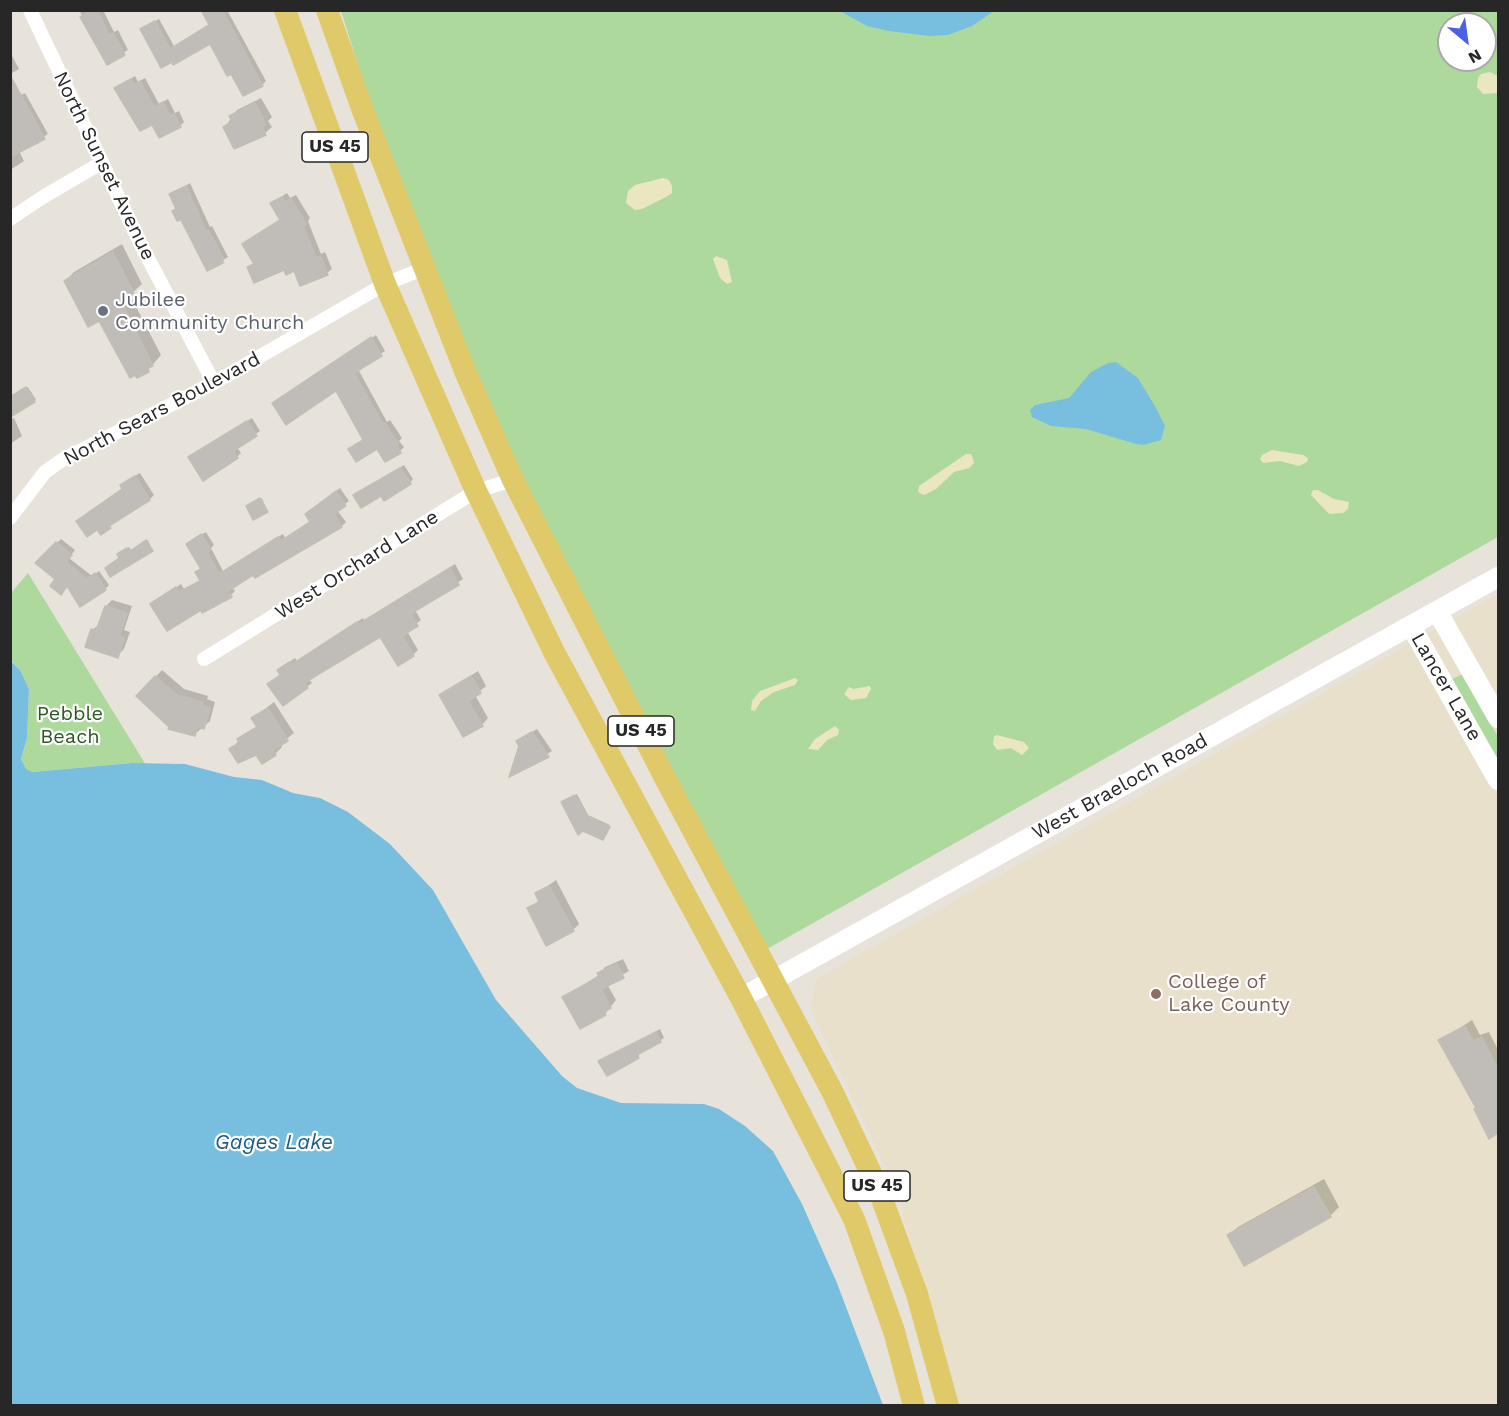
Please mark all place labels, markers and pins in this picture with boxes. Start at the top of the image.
place label: Jubilee Community Church [115,288,304,335]
marker: Jubilee Community Church [96,304,110,318]
place label: College of Lake County [1168,970,1290,1017]
marker: College of Lake County [1149,987,1163,1001]

